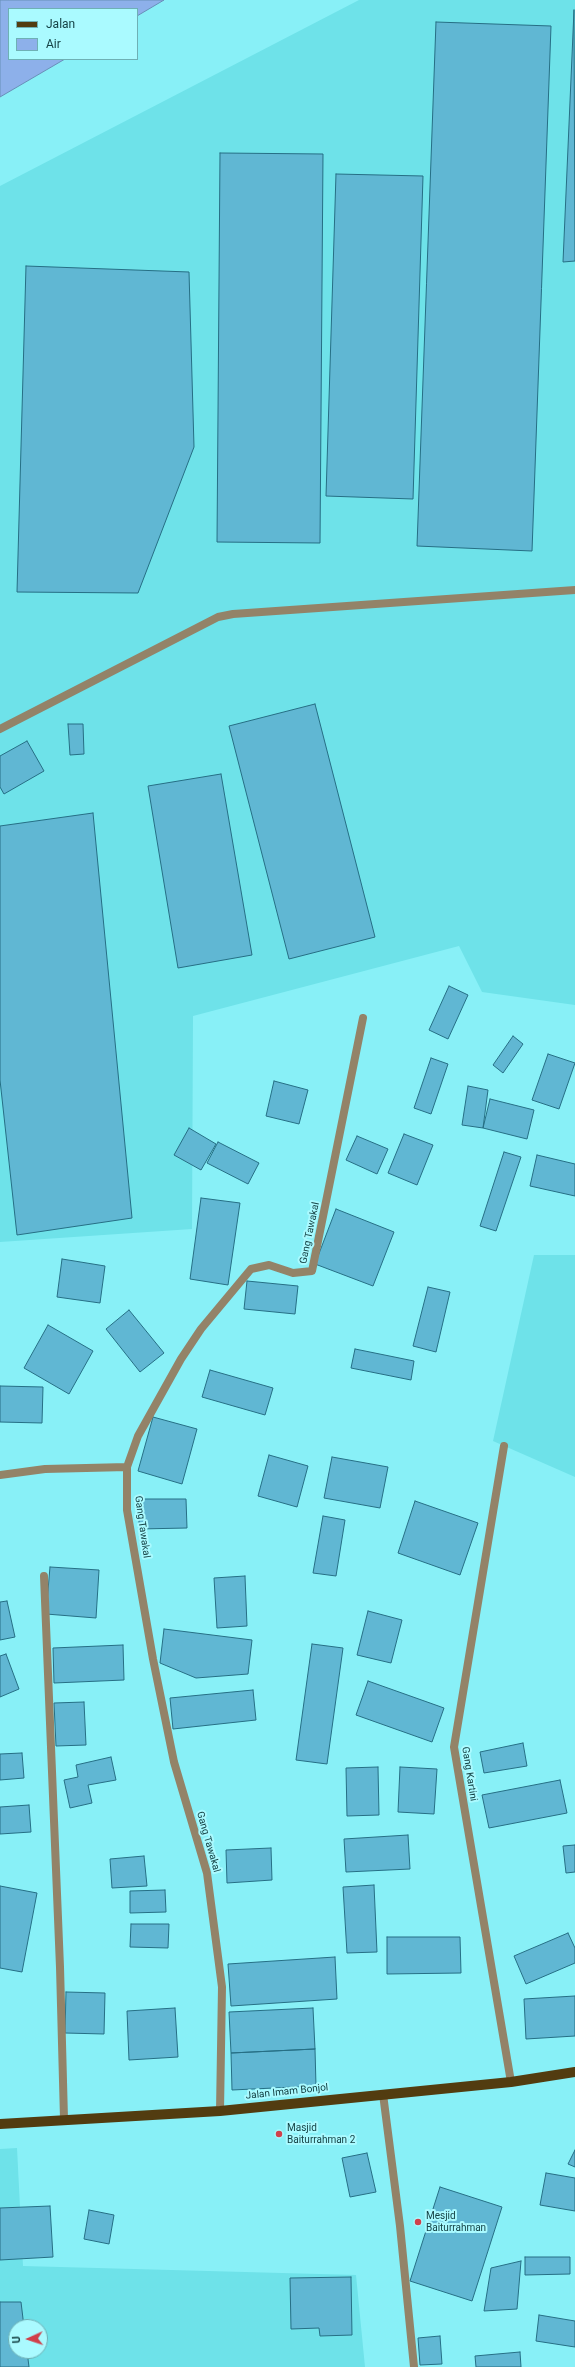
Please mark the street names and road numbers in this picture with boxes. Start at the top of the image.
street label: Gang Tawakal [298,1201,322,1265]
street label: Gang Tawakal [132,1495,152,1559]
street label: Gang Kartini [459,1746,479,1802]
street label: Gang Tawakal [194,1810,222,1874]
street label: Jalan Imam Bonjol [245,2082,329,2102]

